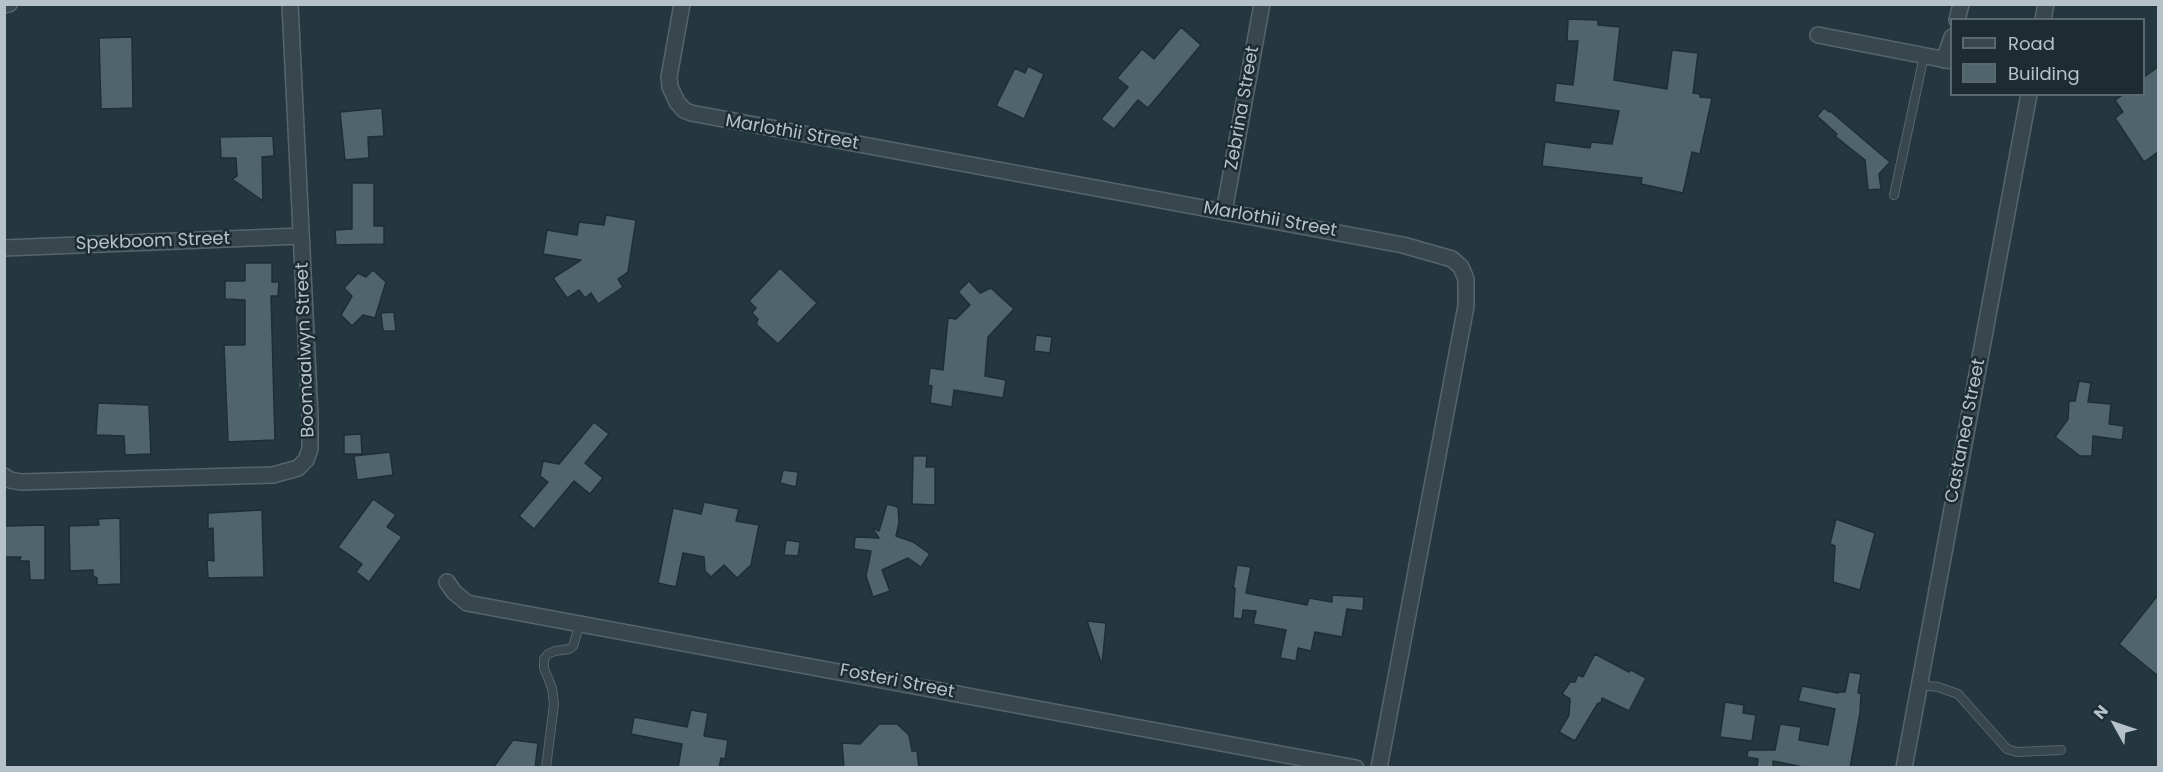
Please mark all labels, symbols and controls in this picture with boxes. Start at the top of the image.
legend [1950,18,2145,96]
text: Road [2008,31,2055,56]
street label: Zebrina Street [1221,44,1265,172]
text: Building [2008,61,2080,86]
street label: Marlothii Street [724,111,860,155]
street label: Marlothii Street [1202,198,1338,242]
street label: Spekboom Street [75,229,231,255]
street label: Boomaalwyn Street [292,262,320,438]
street label: Castanea Street [1941,357,1991,505]
street label: Fosteri Street [838,660,956,704]
north arrow [2085,694,2145,754]
text: N [2088,700,2114,724]

